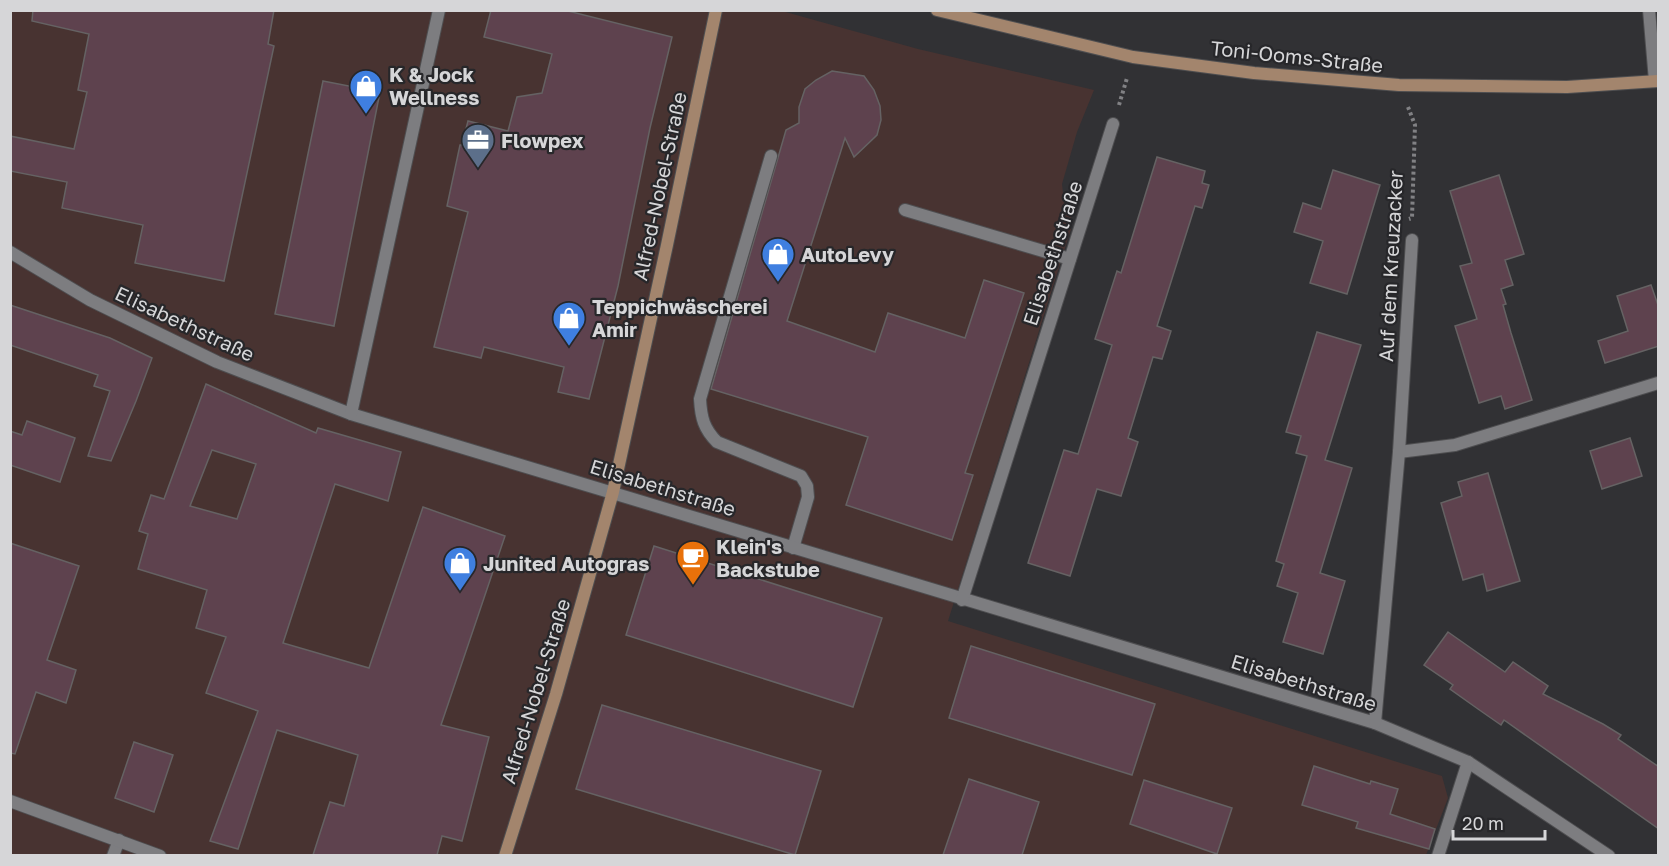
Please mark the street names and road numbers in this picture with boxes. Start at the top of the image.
street label: Toni-Ooms-Straße [1210,35,1384,77]
street label: Alfred-Nobel-Straße [627,90,691,282]
street label: Auf dem Kreuzacker [1373,169,1407,362]
street label: Elisabethstraße [1017,178,1087,328]
street label: Elisabethstraße [112,280,258,366]
street label: Elisabethstraße [587,453,739,521]
street label: Alfred-Nobel-Straße [495,596,575,786]
street label: Elisabethstraße [1228,648,1380,716]

